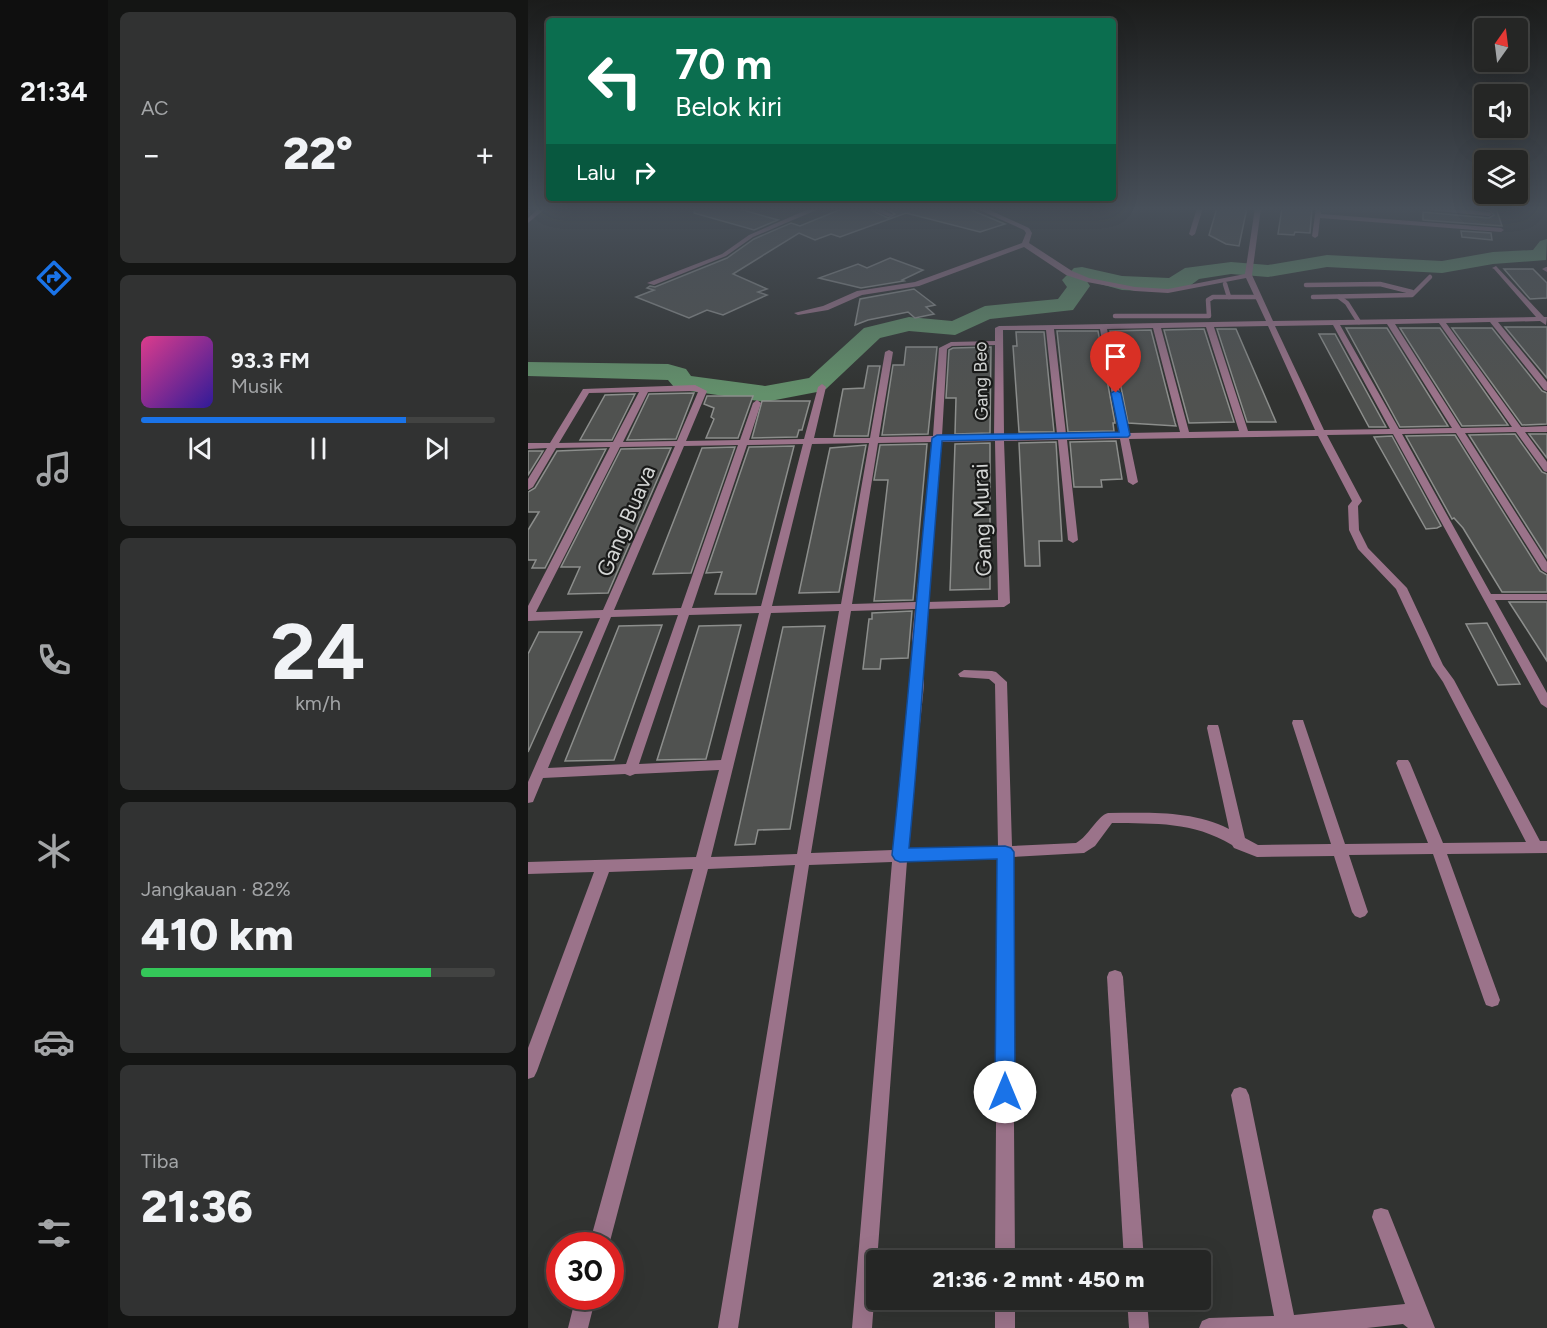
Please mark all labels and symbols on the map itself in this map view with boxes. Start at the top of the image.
north arrow [1474,18,1528,72]
pin [1090,331,1141,393]
street label: Gang Beo [969,341,993,421]
street label: Gang Buava [591,462,661,580]
street label: Gang Murai [967,463,997,577]
position arrow [973,1060,1037,1124]
speed limit sign: 30 [546,1232,624,1310]

